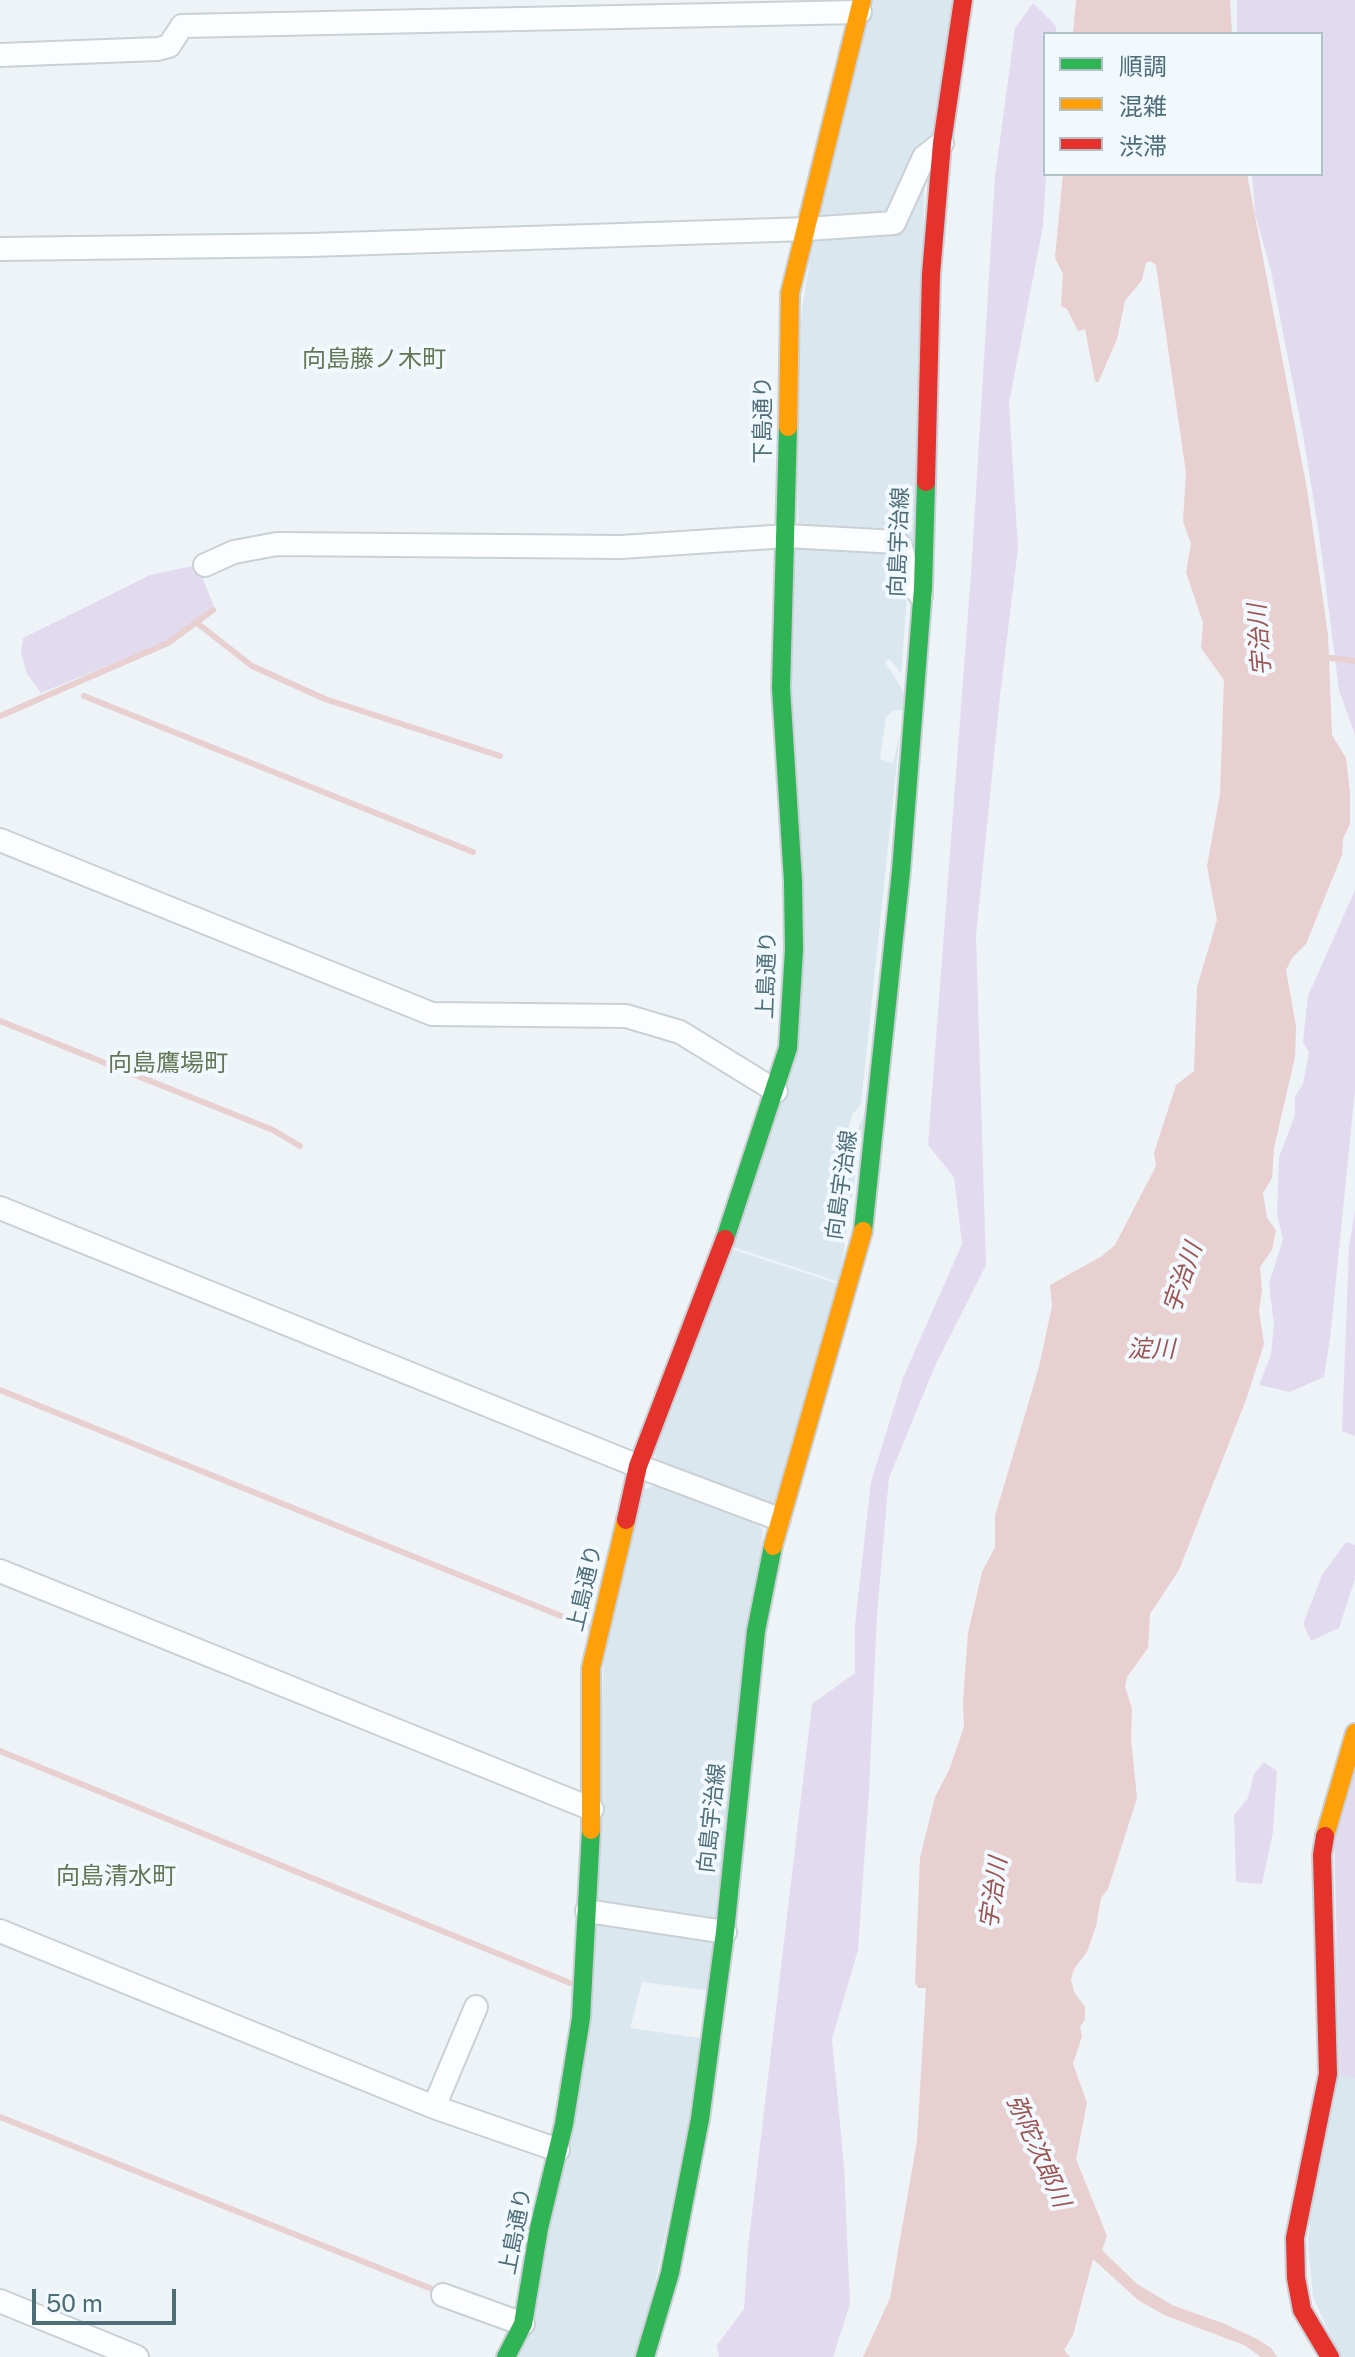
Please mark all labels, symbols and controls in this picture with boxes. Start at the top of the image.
legend [1043,32,1323,176]
text: 順調 [1119,52,1167,80]
text: 混雑 [1119,92,1167,120]
text: 渋滞 [1119,132,1167,160]
district label: 向島藤ノ木町 [302,346,446,374]
street label: 下島通り [750,376,776,464]
street label: 向島宇治線 [884,487,914,597]
water label: 宇治川 [1243,603,1277,677]
street label: 上島通り [752,931,782,1019]
district label: 向島鷹場町 [108,1050,228,1078]
street label: 向島宇治線 [821,1129,863,1241]
water label: 宇治川 [1158,1239,1208,1317]
water label: 淀川 [1127,1336,1175,1364]
street label: 上島通り [562,1542,608,1634]
street label: 向島宇治線 [693,1762,731,1874]
water label: 宇治川 [975,1855,1013,1931]
district label: 向島清水町 [56,1863,176,1891]
water label: 弥陀次郎川 [1000,2090,1076,2212]
street label: 上島通り [495,2185,537,2277]
scale bar [36,2273,180,2323]
text: 50 m [46,2289,103,2317]

